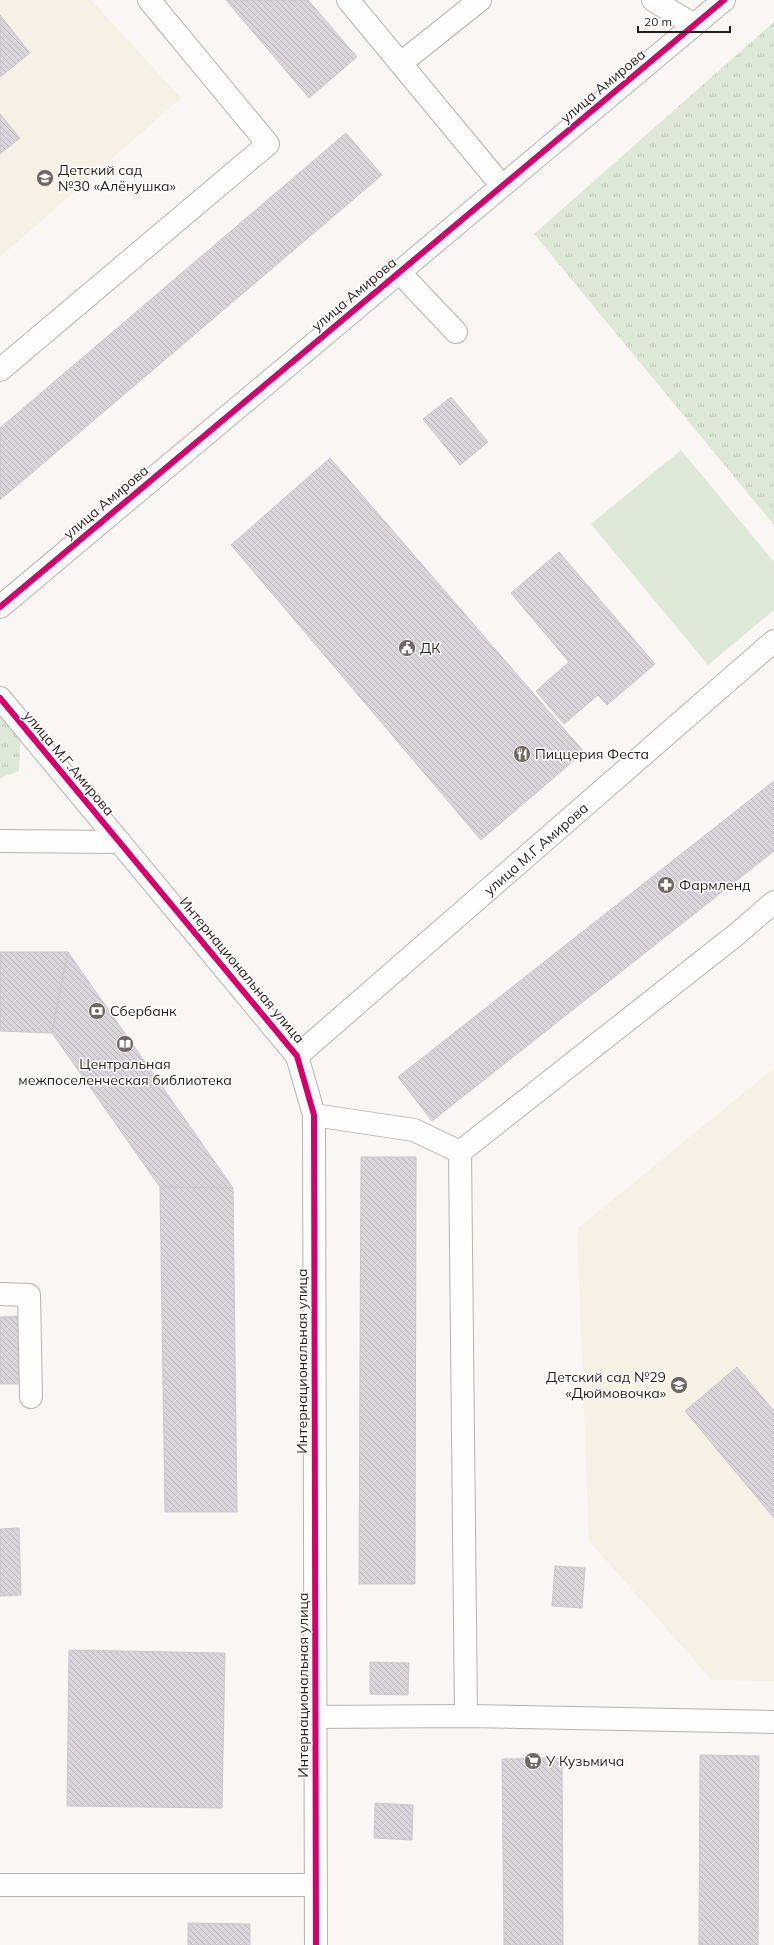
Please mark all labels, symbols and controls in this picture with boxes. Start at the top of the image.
scale bar [638,8,730,34]
text: 20 m [644,14,672,29]
street label: улица Амирова [557,45,649,127]
place label: Детский сад №30 «Алёнушка» [58,161,176,195]
school or university icon: Детский сад №30 «Алёнушка» [35,168,55,188]
street label: улица Амирова [308,253,400,335]
street label: улица Амирова [60,461,152,543]
public building icon: ДК [397,638,417,658]
place label: ДК [420,639,441,657]
street label: улица М.Г.Амирова [20,707,118,819]
restaurant icon: Пиццерия Феста [512,744,532,764]
place label: Пиццерия Феста [535,745,649,763]
street label: улица М.Г.Амирова [480,799,592,899]
pharmacy icon: Фармленд [656,875,676,895]
place label: Фармленд [679,876,751,894]
street label: Интернациональная улица [176,893,308,1047]
bank icon: Сбербанк [87,1001,107,1021]
place label: Сбербанк [110,1002,177,1020]
library icon: Центральная межпоселенческая библиотека [115,1034,135,1054]
place label: Центральная межпоселенческая библиотека [18,1055,232,1089]
street label: Интернациональная улица [293,1268,311,1454]
place label: Детский сад №29 «Дюймовочка» [546,1368,666,1402]
school or university icon: Детский сад №29 «Дюймовочка» [669,1375,689,1395]
street label: Интернациональная улица [294,1592,312,1778]
supermarket icon: У Кузьмича [523,1751,543,1771]
place label: У Кузьмича [545,1752,624,1770]

